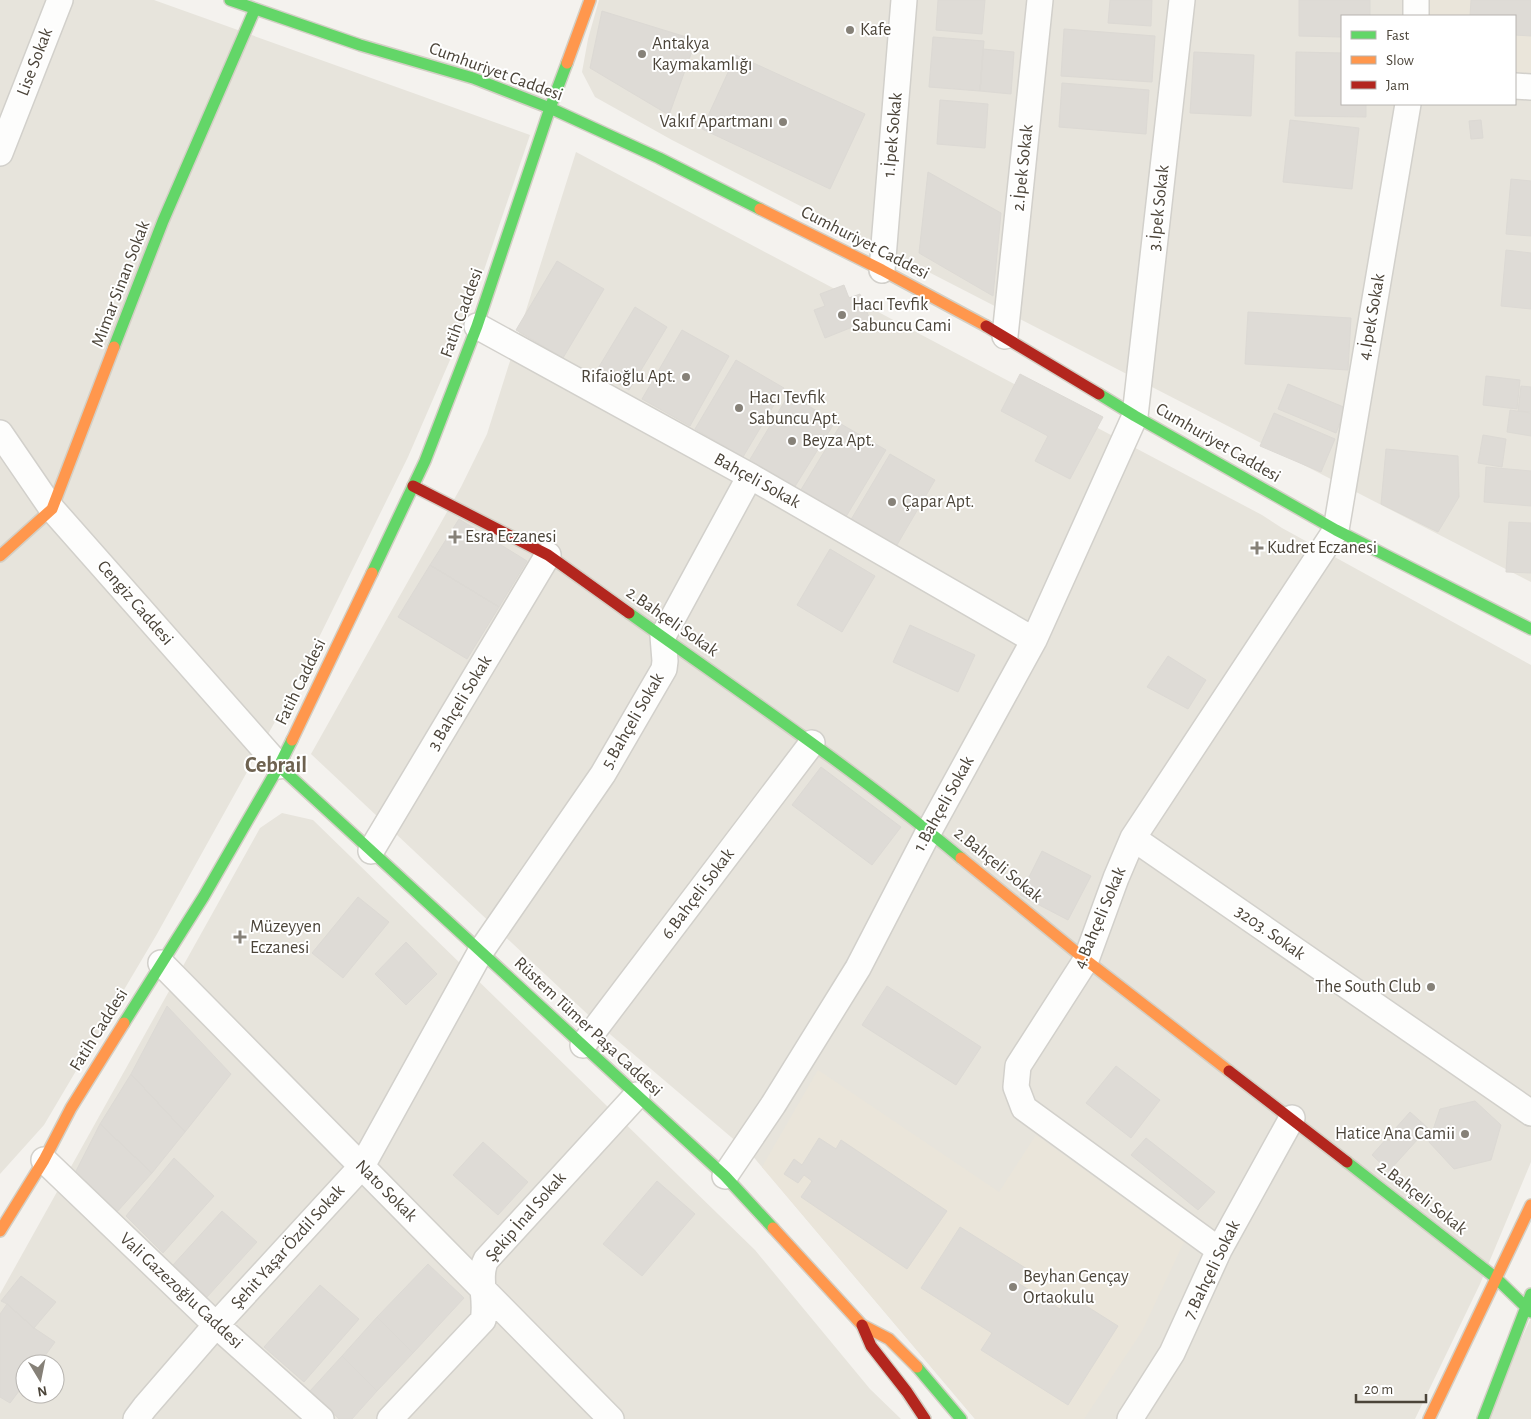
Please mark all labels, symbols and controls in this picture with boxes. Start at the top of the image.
legend [1341,15,1516,105]
place label: Kafe [860,21,891,39]
marker: Kafe [844,24,856,36]
street label: Lise Sokak [14,25,56,98]
text: Fast [1386,28,1410,43]
place label: Antakya Kaymakamlığı [652,35,752,74]
street label: Cumhuriyet Caddesi [427,39,565,105]
marker: Antakya Kaymakamlığı [636,48,648,60]
text: Slow [1386,53,1414,68]
text: Jam [1386,78,1409,93]
street label: 1.İpek Sokak [878,91,906,178]
place label: Vakıf Apartmanı [659,113,773,131]
marker: Vakıf Apartmanı [777,116,789,128]
street label: 2.İpek Sokak [1008,123,1037,212]
street label: 3.İpek Sokak [1144,163,1173,252]
street label: Cumhuriyet Caddesi [798,203,932,283]
street label: Mimar Sinan Sokak [89,218,154,350]
street label: Fatih Caddesi [438,266,486,360]
street label: 4.İpek Sokak [1354,271,1389,362]
place label: Hacı Tevfik Sabuncu Cami [852,296,951,335]
marker: Hacı Tevfik Sabuncu Cami [836,309,848,321]
place label: Rifaioğlu Apt. [581,368,676,386]
marker: Rifaioğlu Apt. [680,371,692,383]
place label: Hacı Tevfik Sabuncu Apt. [749,389,841,428]
street label: Cumhuriyet Caddesi [1152,400,1284,486]
marker: Hacı Tevfik Sabuncu Apt. [733,402,745,414]
place label: Beyza Apt. [802,432,875,450]
marker: Beyza Apt. [786,435,798,447]
street label: Bahçeli Sokak [711,450,804,512]
place label: Çapar Apt. [902,493,974,511]
marker: Çapar Apt. [886,496,898,508]
place label: Esra Eczanesi [465,528,557,546]
marker: Esra Eczanesi [449,531,461,543]
place label: Kudret Eczanesi [1267,539,1377,557]
marker: Kudret Eczanesi [1251,542,1263,554]
street label: Cengiz Caddesi [94,557,176,649]
street label: 2.Bahçeli Sokak [623,584,722,661]
street label: Fatih Caddesi [272,636,330,728]
street label: 3.Bahçeli Sokak [425,652,496,754]
street label: 5.Bahçeli Sokak [598,669,668,772]
street label: 1.Bahçeli Sokak [910,753,978,855]
district label: Cebrail [245,754,307,776]
street label: 2.Bahçeli Sokak [950,824,1046,906]
street label: 6.Bahçeli Sokak [658,845,738,943]
street label: 4.Bahçeli Sokak [1071,864,1130,971]
street label: 3203. Sokak [1232,902,1309,964]
place label: Müzeyyen Eczanesi [250,918,321,957]
marker: Müzeyyen Eczanesi [234,931,246,943]
street label: Rüstem Tümer Paşa Caddesi [510,954,666,1100]
place label: The South Club [1315,978,1421,996]
marker: The South Club [1425,981,1437,993]
street label: Fatih Caddesi [67,986,131,1074]
place label: Hatice Ana Camii [1335,1125,1455,1143]
marker: Hatice Ana Camii [1459,1128,1471,1140]
street label: Nato Sokak [352,1157,421,1226]
street label: 2.Bahçeli Sokak [1374,1158,1471,1239]
street label: Şekip İnal Sokak [481,1167,570,1265]
street label: Şehit Yaşar Özdil Sokak [226,1180,349,1313]
street label: 7.Bahçeli Sokak [1180,1217,1244,1322]
street label: Vali Gazezoğlu Caddesi [116,1230,246,1352]
place label: Beyhan Gençay Ortaokulu [1023,1268,1129,1307]
marker: Beyhan Gençay Ortaokulu [1007,1281,1019,1293]
north arrow [15,1354,65,1404]
scale bar [1356,1372,1426,1404]
text: 20 m [1364,1382,1393,1397]
text: N [36,1383,48,1399]

